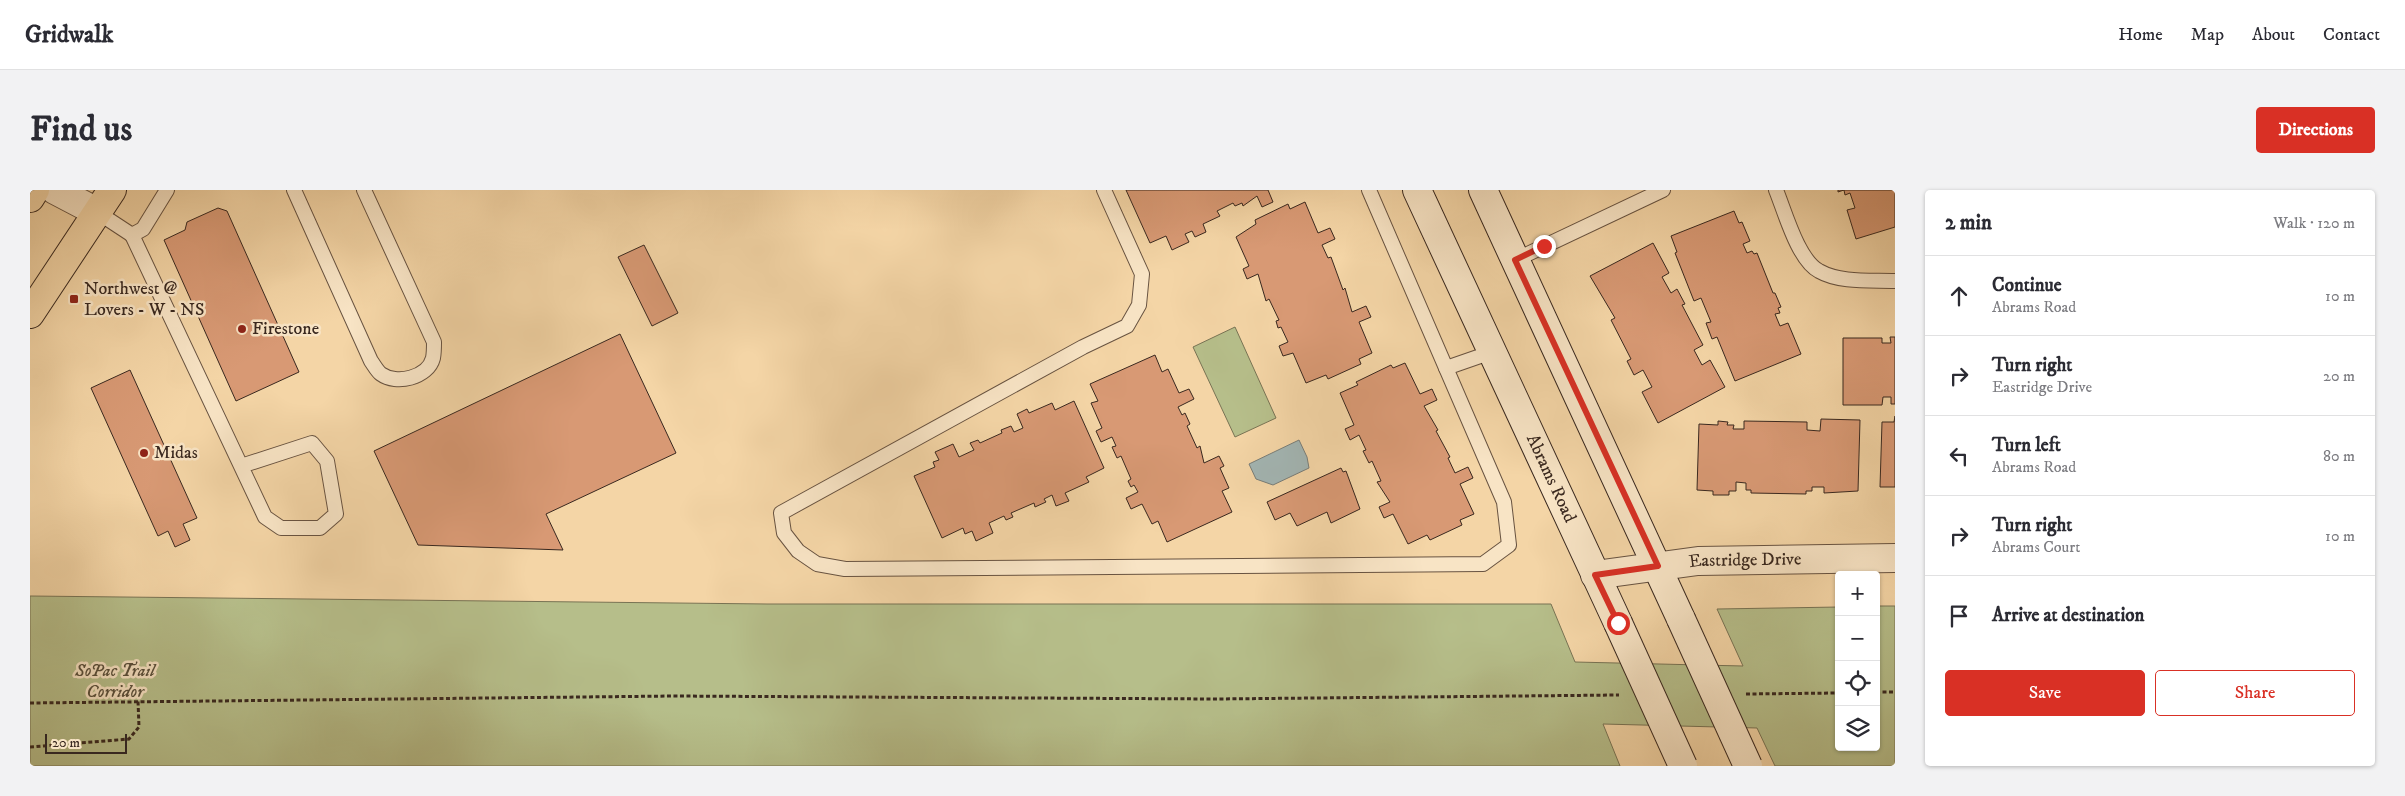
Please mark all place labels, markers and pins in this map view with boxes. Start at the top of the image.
place label: Northwest @ Lovers - W - NS [84,278,204,321]
marker: Northwest @ Lovers - W - NS [68,293,80,305]
place label: Firestone [252,318,319,340]
marker: Firestone [236,323,248,335]
place label: Midas [154,442,198,464]
marker: Midas [138,447,150,459]

